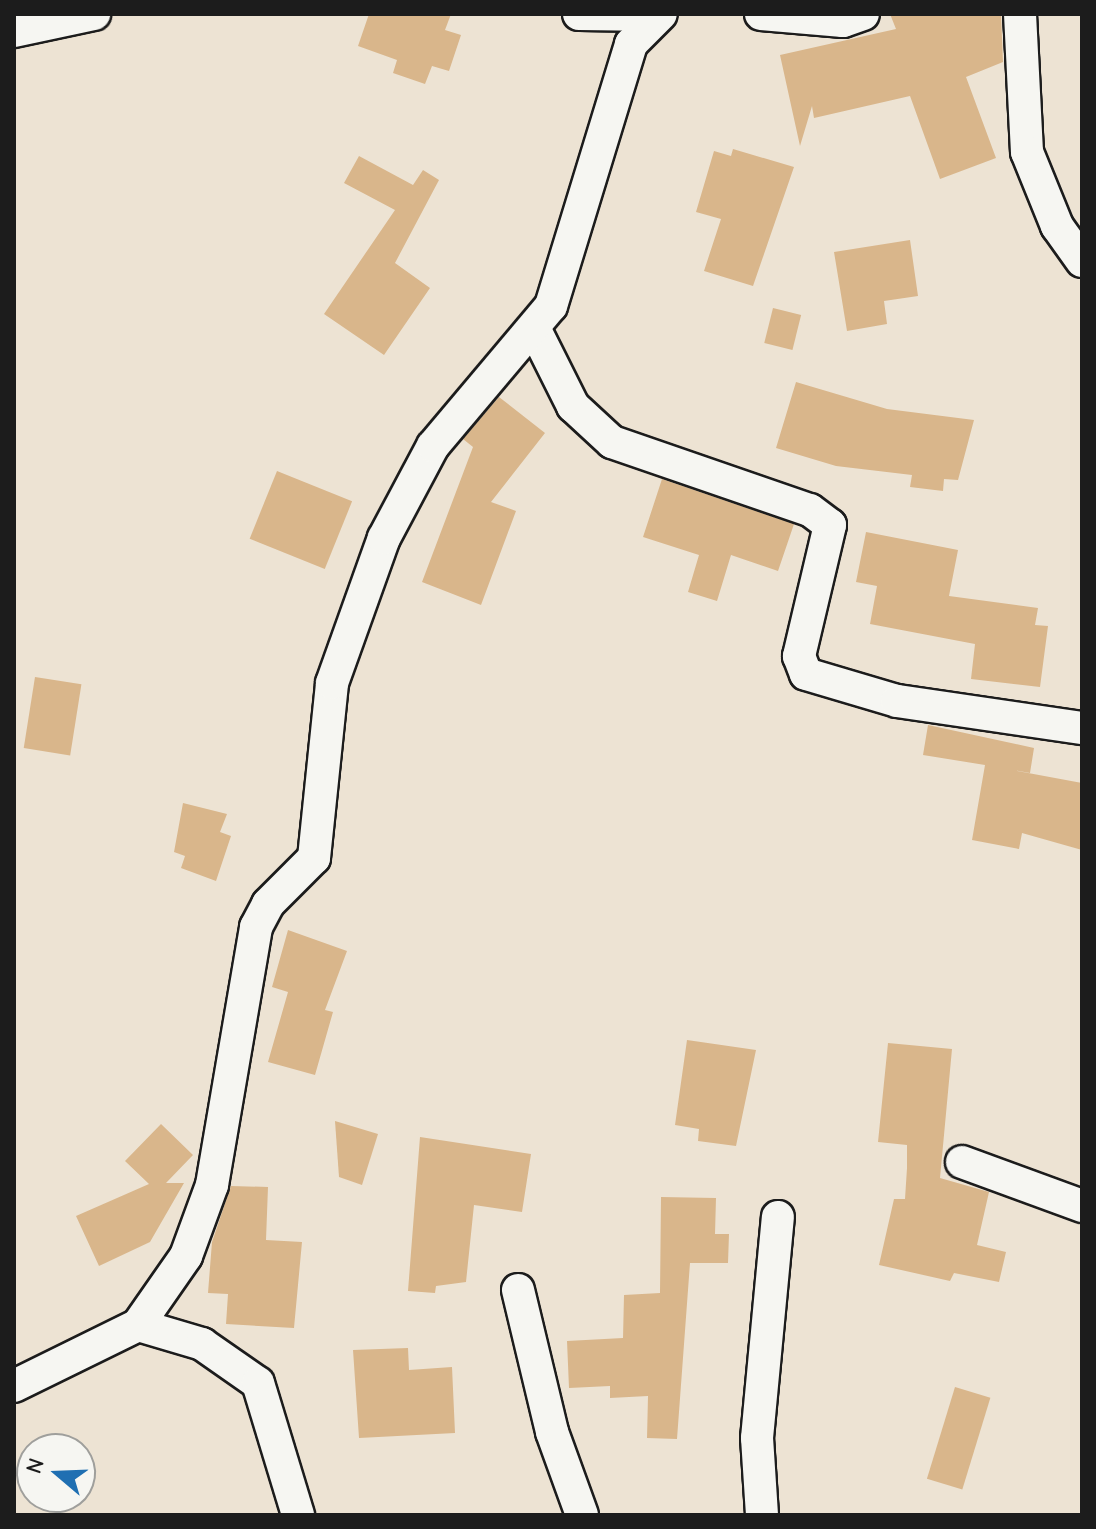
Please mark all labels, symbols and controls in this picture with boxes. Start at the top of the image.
north arrow [16,1433,96,1513]
text: N [21,1455,50,1477]

